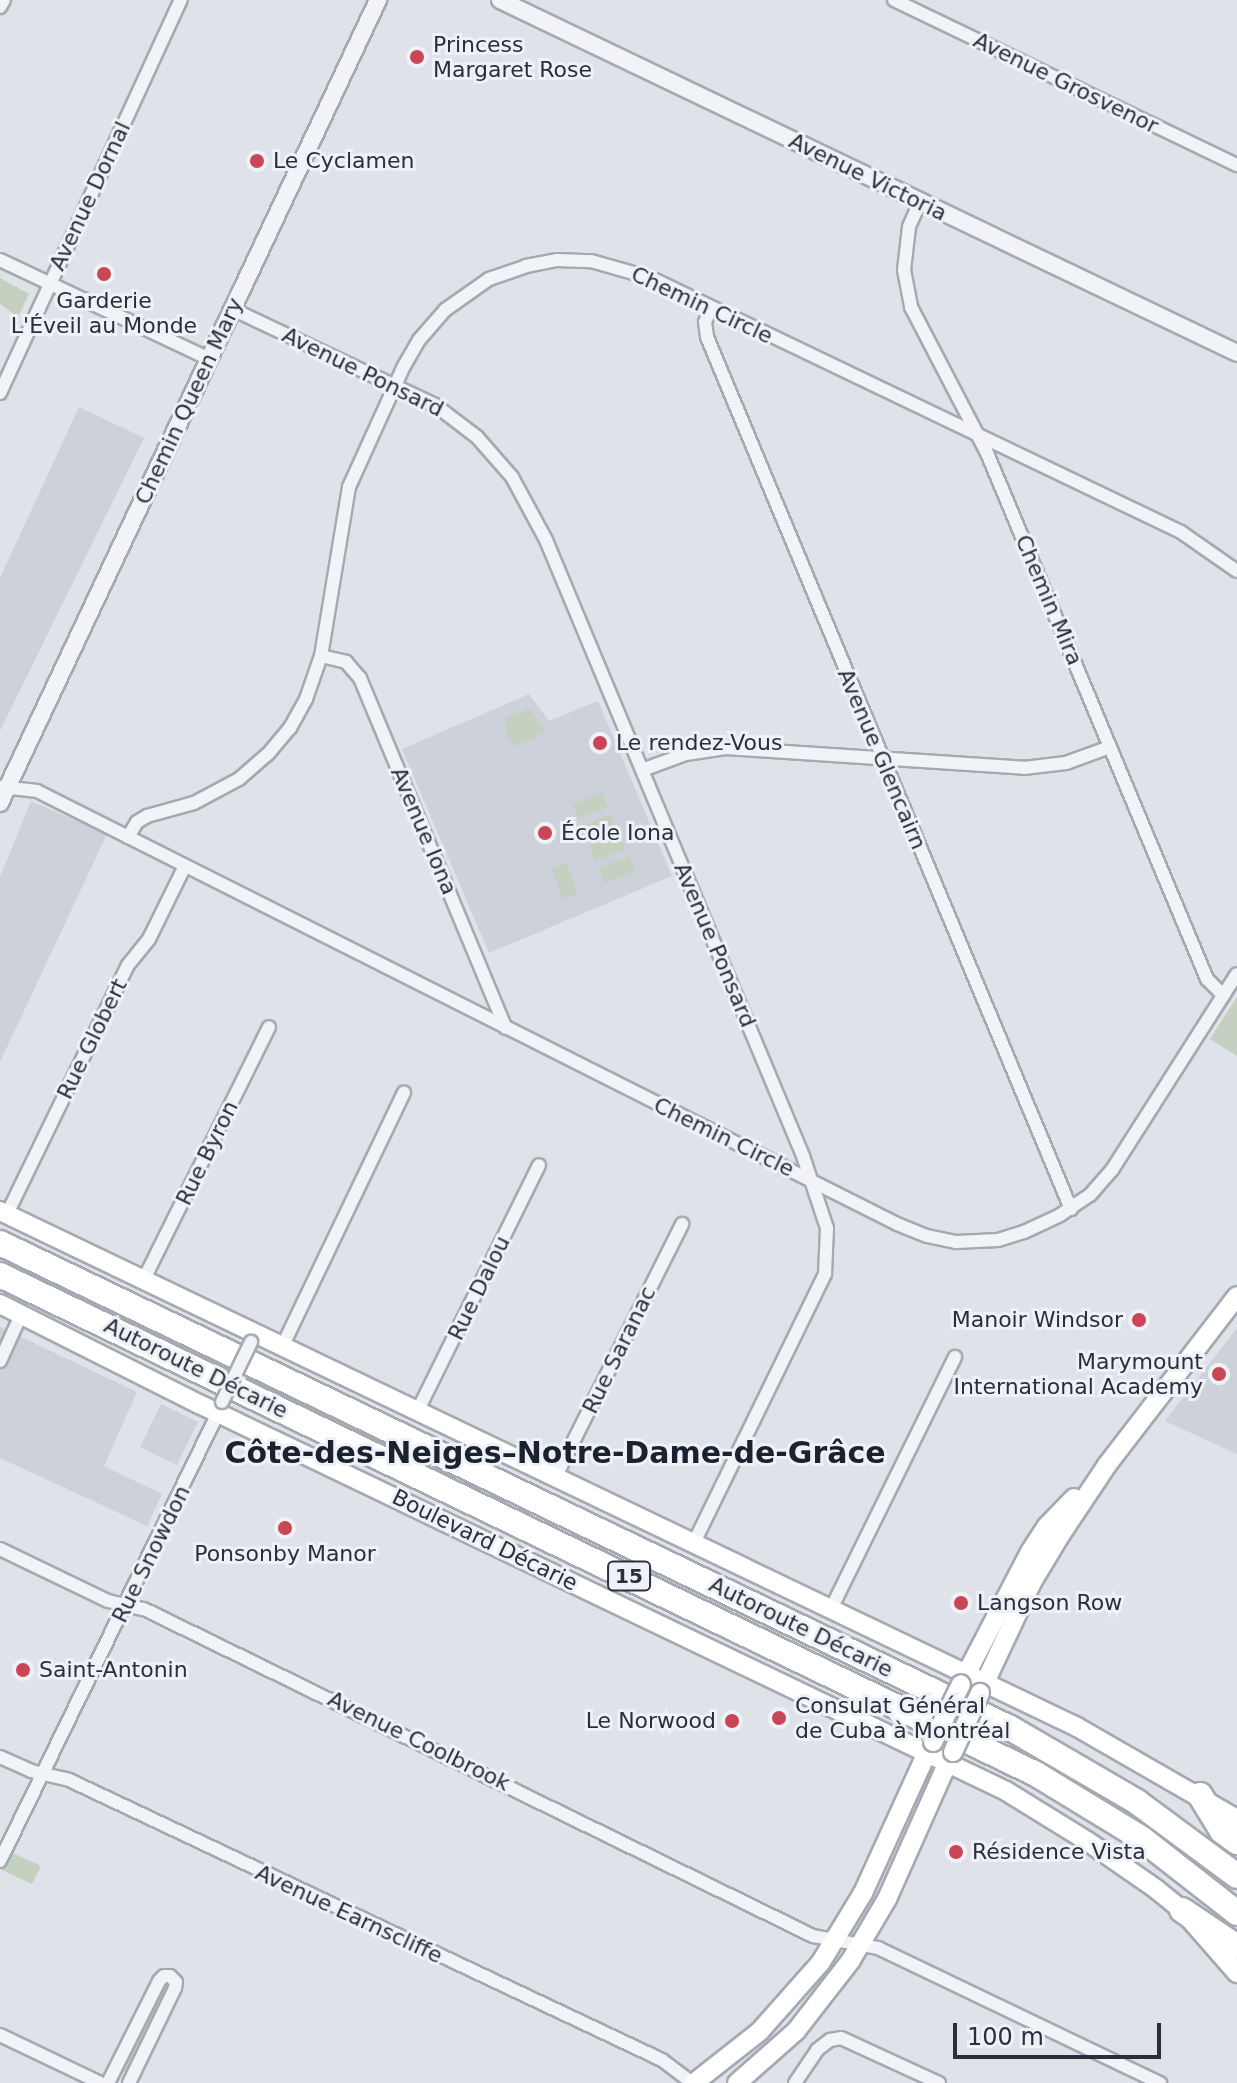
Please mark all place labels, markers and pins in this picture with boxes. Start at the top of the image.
place label: Princess Margaret Rose [433,31,592,82]
marker: Princess Margaret Rose [408,48,426,66]
place label: Le Cyclamen [273,148,414,174]
marker: Le Cyclamen [248,152,266,170]
marker: Garderie L'Éveil au Monde [95,265,113,283]
place label: Garderie L'Éveil au Monde [11,287,197,338]
place label: Le rendez-Vous [616,730,782,756]
marker: Le rendez-Vous [591,734,609,752]
place label: École Iona [561,820,674,846]
marker: École Iona [536,824,554,842]
place label: Manoir Windsor [952,1307,1123,1333]
marker: Manoir Windsor [1130,1311,1148,1329]
place label: Marymount International Academy [953,1348,1203,1400]
marker: Marymount International Academy [1210,1365,1228,1383]
marker: Ponsonby Manor [276,1519,294,1537]
place label: Ponsonby Manor [194,1541,376,1567]
place label: Langson Row [977,1590,1122,1616]
marker: Langson Row [952,1594,970,1612]
place label: Saint-Antonin [39,1657,188,1683]
marker: Saint-Antonin [14,1661,32,1679]
place label: Consulat Général de Cuba à Montréal [795,1692,1010,1744]
place label: Le Norwood [586,1708,716,1734]
marker: Consulat Général de Cuba à Montréal [770,1709,788,1727]
marker: Le Norwood [723,1712,741,1730]
place label: Résidence Vista [972,1839,1146,1865]
marker: Résidence Vista [947,1843,965,1861]

